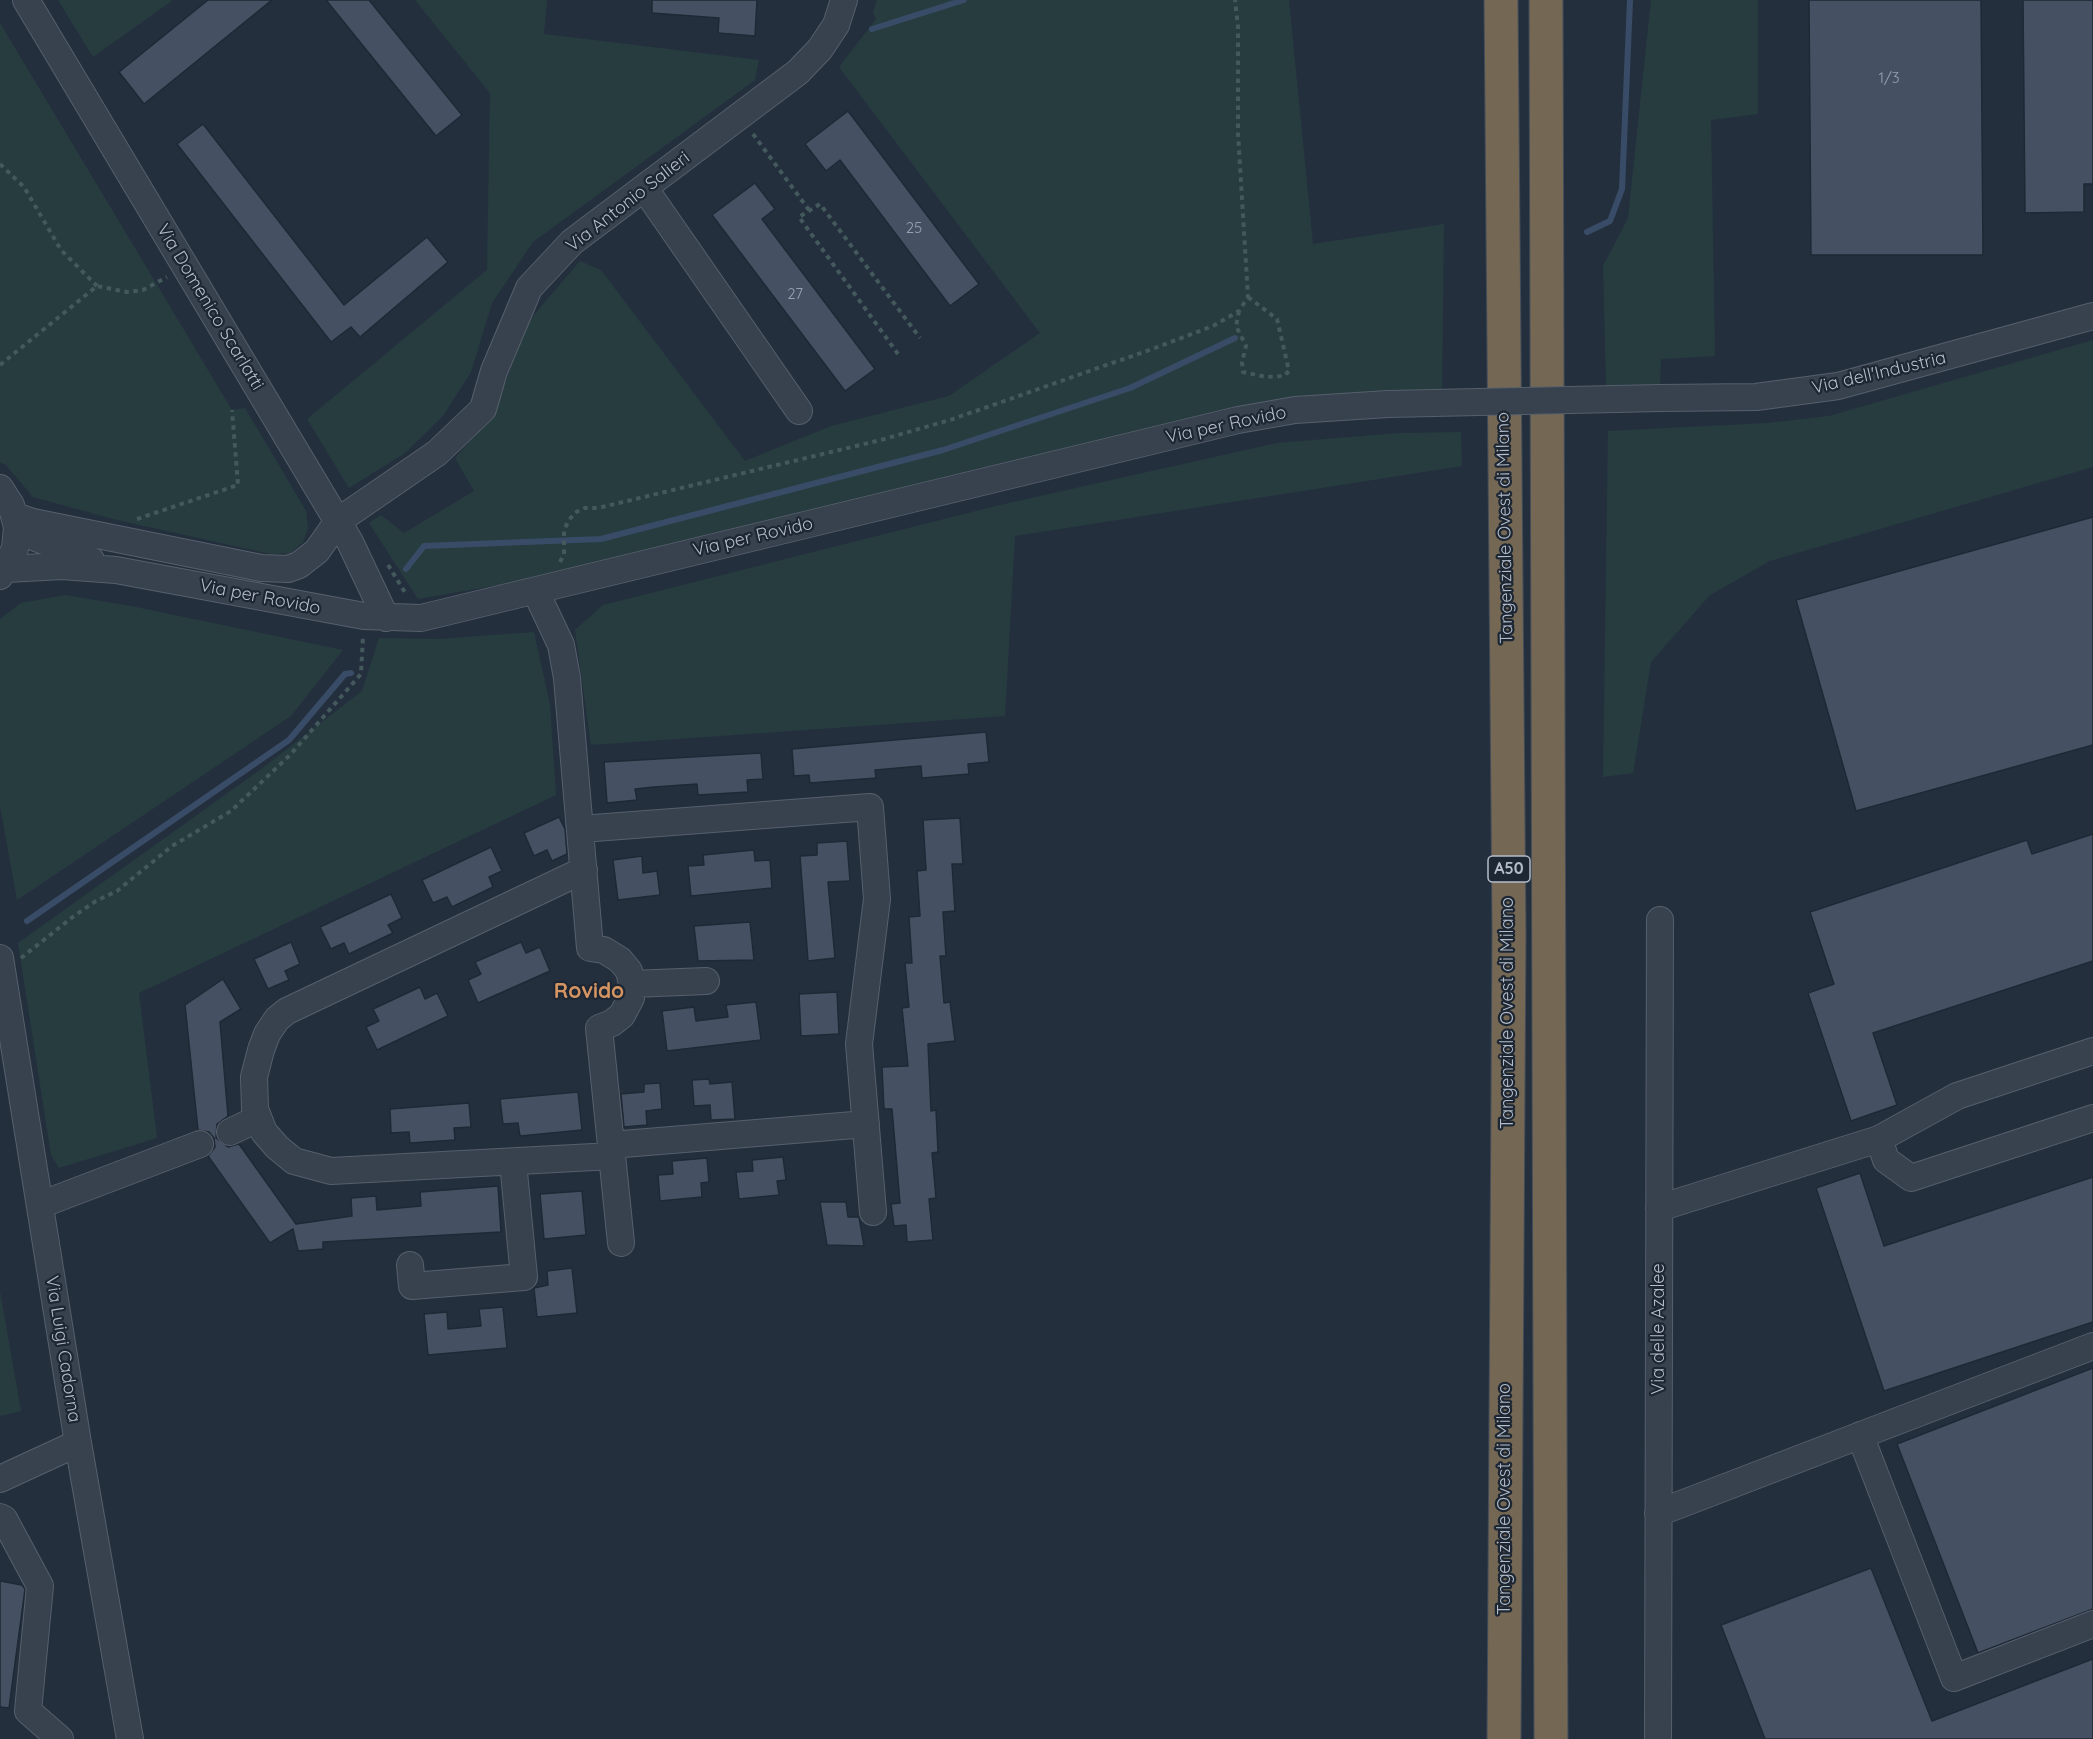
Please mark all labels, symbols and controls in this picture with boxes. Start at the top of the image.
house number: 1/3 [1878,69,1900,87]
street label: Via Antonio Salieri [562,147,694,257]
house number: 25 [906,219,922,237]
street label: Via Domenico Scarlatti [152,220,268,394]
house number: 27 [787,285,803,303]
street label: Via dell'Industria [1810,347,1948,399]
street label: Via per Rovido [1164,402,1288,448]
street label: Tangenziale Ovest di Milano [1492,412,1518,644]
street label: Via per Rovido [691,513,815,561]
street label: Via per Rovido [198,575,322,619]
road number: A50 [1488,856,1530,882]
street label: Tangenziale Ovest di Milano [1497,897,1519,1129]
district label: Rovido [554,979,624,1005]
street label: Via delle Azalee [1648,1263,1670,1395]
street label: Via Luigi Cadorna [41,1274,85,1424]
street label: Tangenziale Ovest di Milano [1494,1383,1516,1615]

